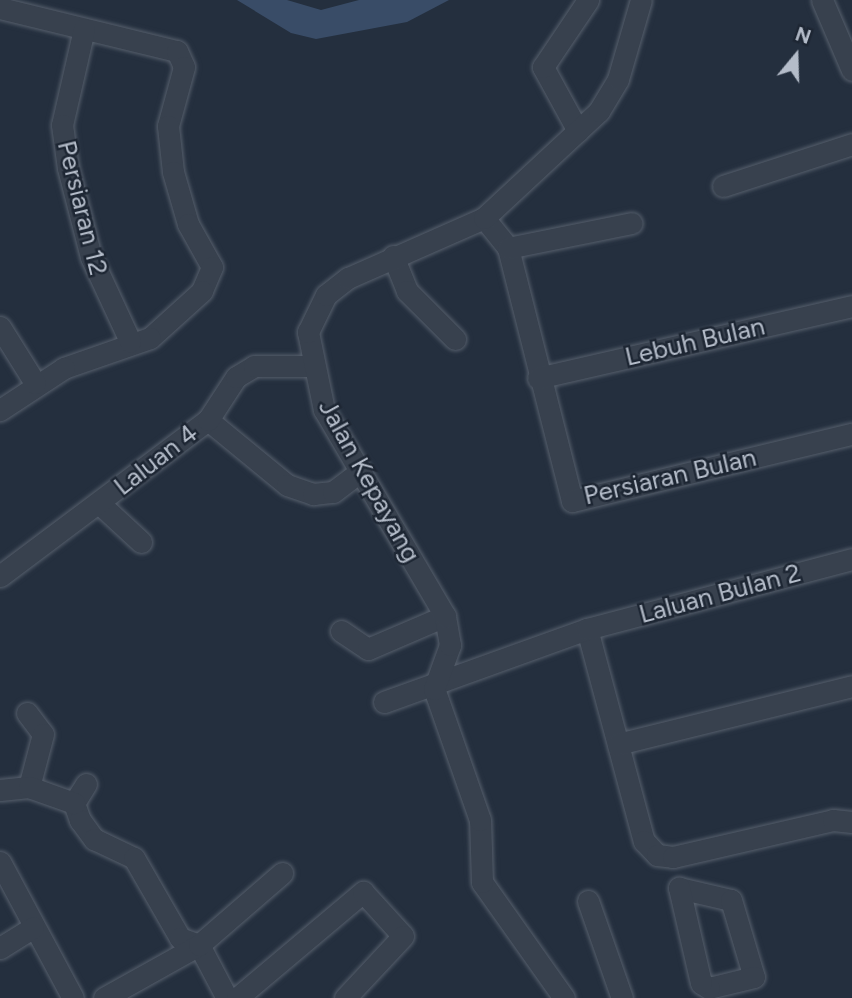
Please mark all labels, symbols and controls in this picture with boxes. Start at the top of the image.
north arrow [761,21,831,91]
text: N [792,22,814,49]
street label: Persiaran 12 [50,138,114,278]
street label: Lebuh Bulan [622,311,768,373]
street label: Jalan Kepayang [311,394,427,568]
street label: Laluan 4 [108,418,204,502]
street label: Persiaran Bulan [581,442,759,512]
street label: Laluan Bulan 2 [636,557,804,631]

